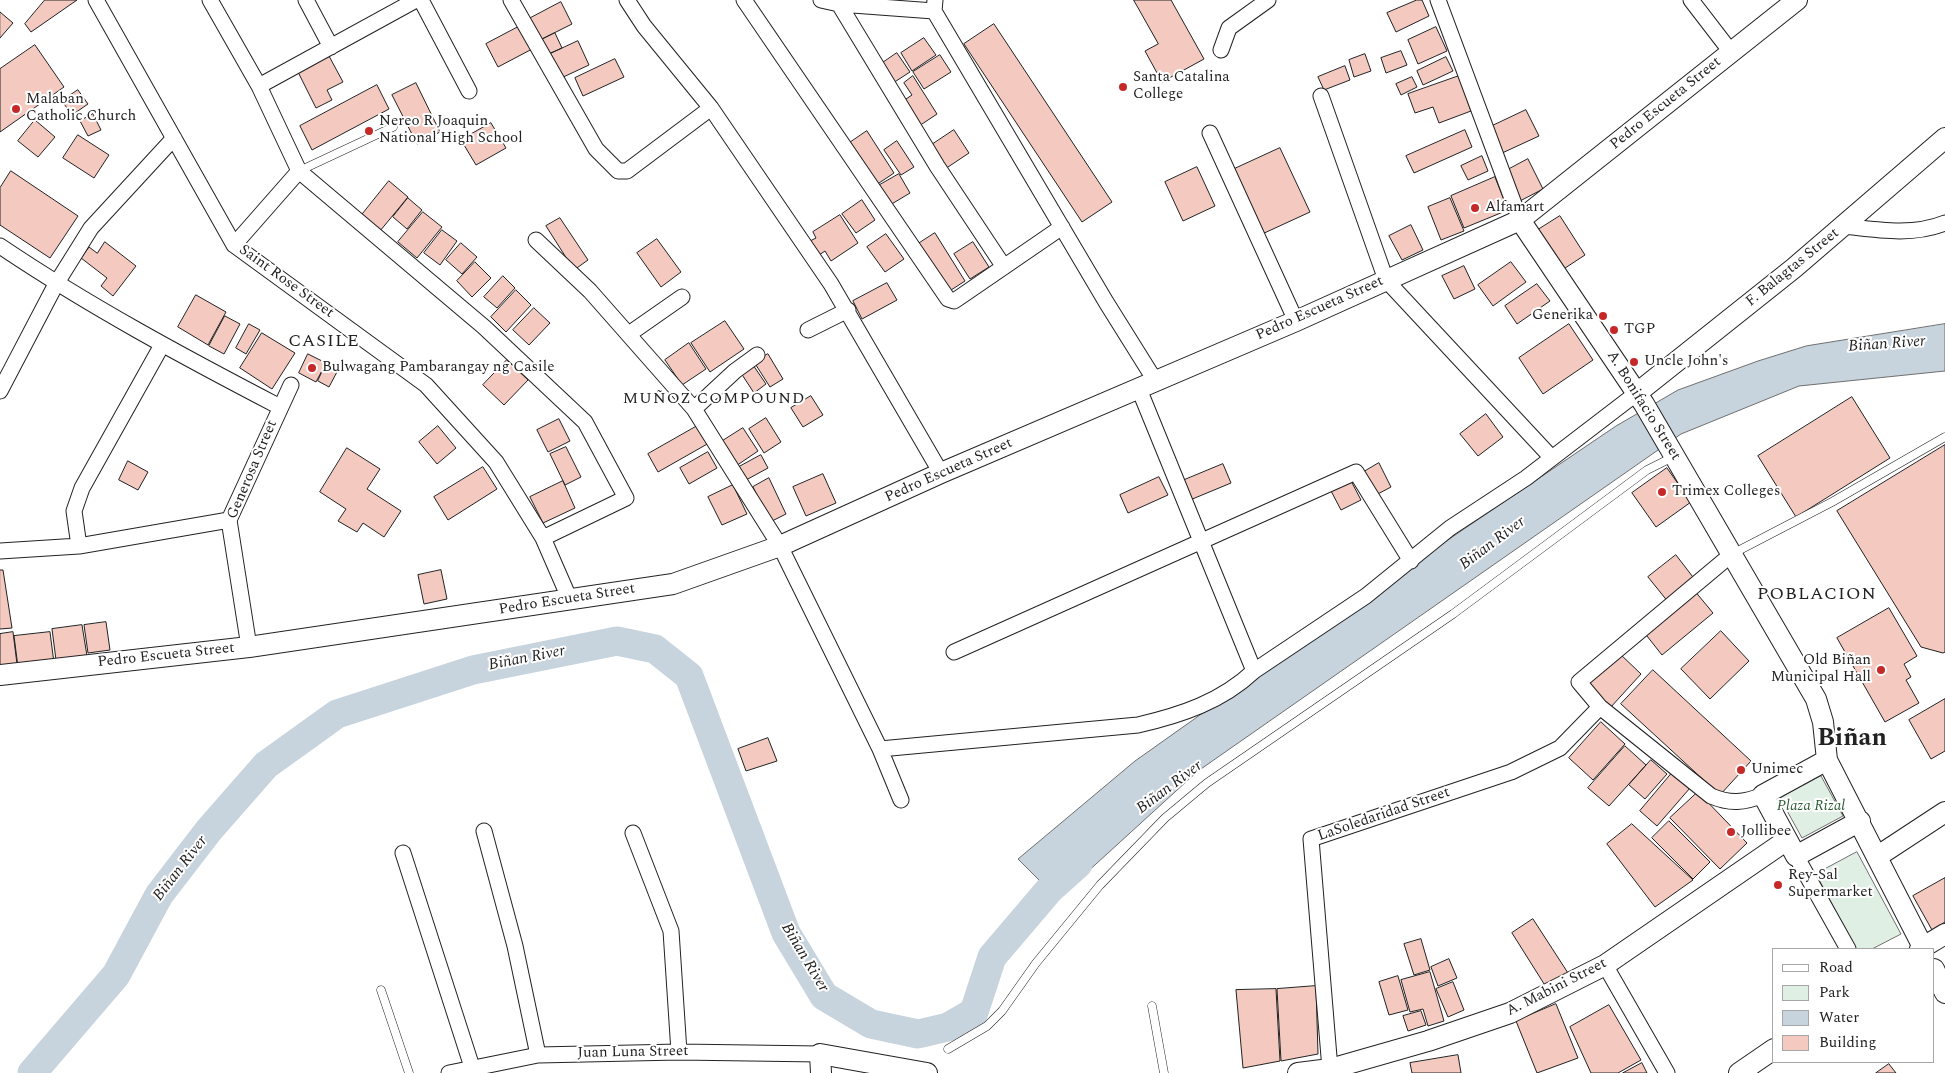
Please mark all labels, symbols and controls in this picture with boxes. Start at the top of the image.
street label: Pedro Escueta Street [1607,54,1725,154]
place label: Santa Catalina College [1133,69,1230,104]
marker: Santa Catalina College [1117,81,1129,93]
place label: Malaban Catholic Church [26,91,136,126]
marker: Malaban Catholic Church [10,103,22,115]
place label: Nereo R Joaquin National High School [379,113,523,148]
marker: Nereo R Joaquin National High School [363,125,375,137]
place label: Alfamart [1485,199,1544,217]
marker: Alfamart [1469,202,1481,214]
street label: F. Balagtas Street [1743,225,1843,311]
street label: Saint Rose Street [235,242,337,322]
street label: Pedro Escueta Street [1253,273,1387,345]
place label: Generika [1532,307,1593,325]
marker: Generika [1597,310,1609,322]
place label: TGP [1624,321,1655,339]
marker: TGP [1608,324,1620,336]
district label: CASILE [287,331,361,353]
water label: Biñan River [1848,333,1926,357]
street label: A. Bonifacio Street [1602,348,1684,464]
place label: Uncle John's [1644,353,1729,371]
marker: Uncle John's [1628,356,1640,368]
place label: Bulwagang Pambarangay ng Casile [322,359,554,377]
marker: Bulwagang Pambarangay ng Casile [306,362,318,374]
district label: MUÑOZ COMPOUND [621,390,807,410]
street label: Generosa Street [224,418,282,522]
street label: Pedro Escueta Street [882,435,1016,507]
place label: Trimex Colleges [1672,483,1780,501]
marker: Trimex Colleges [1656,486,1668,498]
water label: Biñan River [1456,513,1530,575]
street label: Pedro Escueta Street [498,580,636,620]
district label: POBLACION [1756,584,1878,606]
street label: Pedro Escueta Street [97,640,235,672]
water label: Biñan River [487,642,567,676]
place label: Old Biñan Municipal Hall [1771,652,1871,687]
marker: Old Biñan Municipal Hall [1875,664,1887,676]
district label: Biñan [1817,725,1887,755]
water label: Biñan River [1133,757,1207,819]
place label: Unimec [1751,761,1804,779]
marker: Unimec [1735,764,1747,776]
street label: LaSoledaridad Street [1316,784,1452,846]
park label: Plaza Rizal [1777,798,1845,816]
place label: Jollibee [1741,823,1791,841]
marker: Jollibee [1725,826,1737,838]
water label: Biñan River [150,833,212,905]
place label: Rey-Sal Supermarket [1788,867,1873,902]
marker: Rey-Sal Supermarket [1772,879,1784,891]
water label: Biñan River [776,920,832,996]
legend [1772,948,1935,1063]
street label: A. Mabini Street [1504,955,1610,1021]
text: Road [1819,956,1853,979]
text: Park [1819,981,1850,1004]
text: Water [1819,1006,1859,1029]
text: Building [1819,1031,1876,1054]
street label: Juan Luna Street [577,1043,689,1063]

